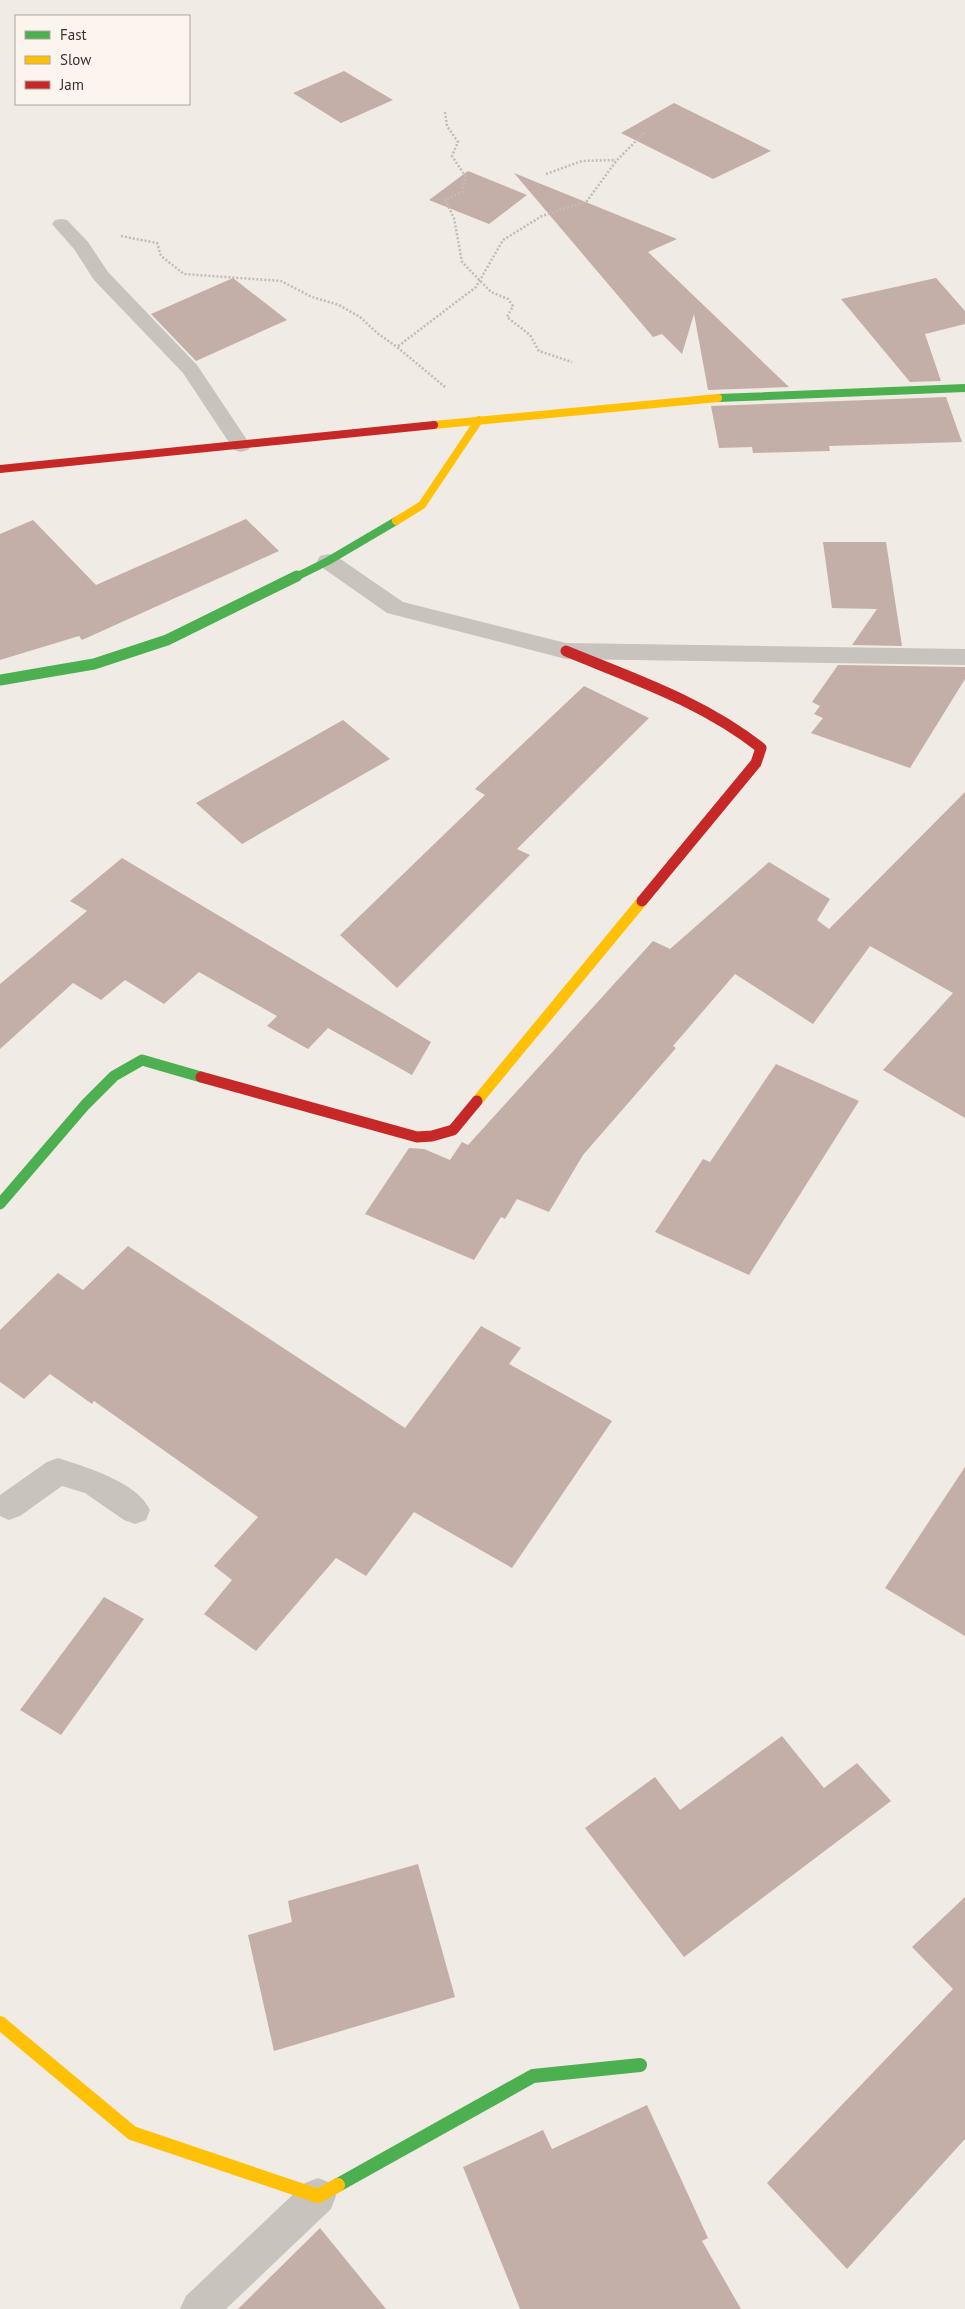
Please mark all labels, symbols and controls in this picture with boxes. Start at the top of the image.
legend [15,15,190,105]
text: Fast [60,25,87,44]
text: Slow [60,50,91,69]
text: Jam [59,75,84,94]

